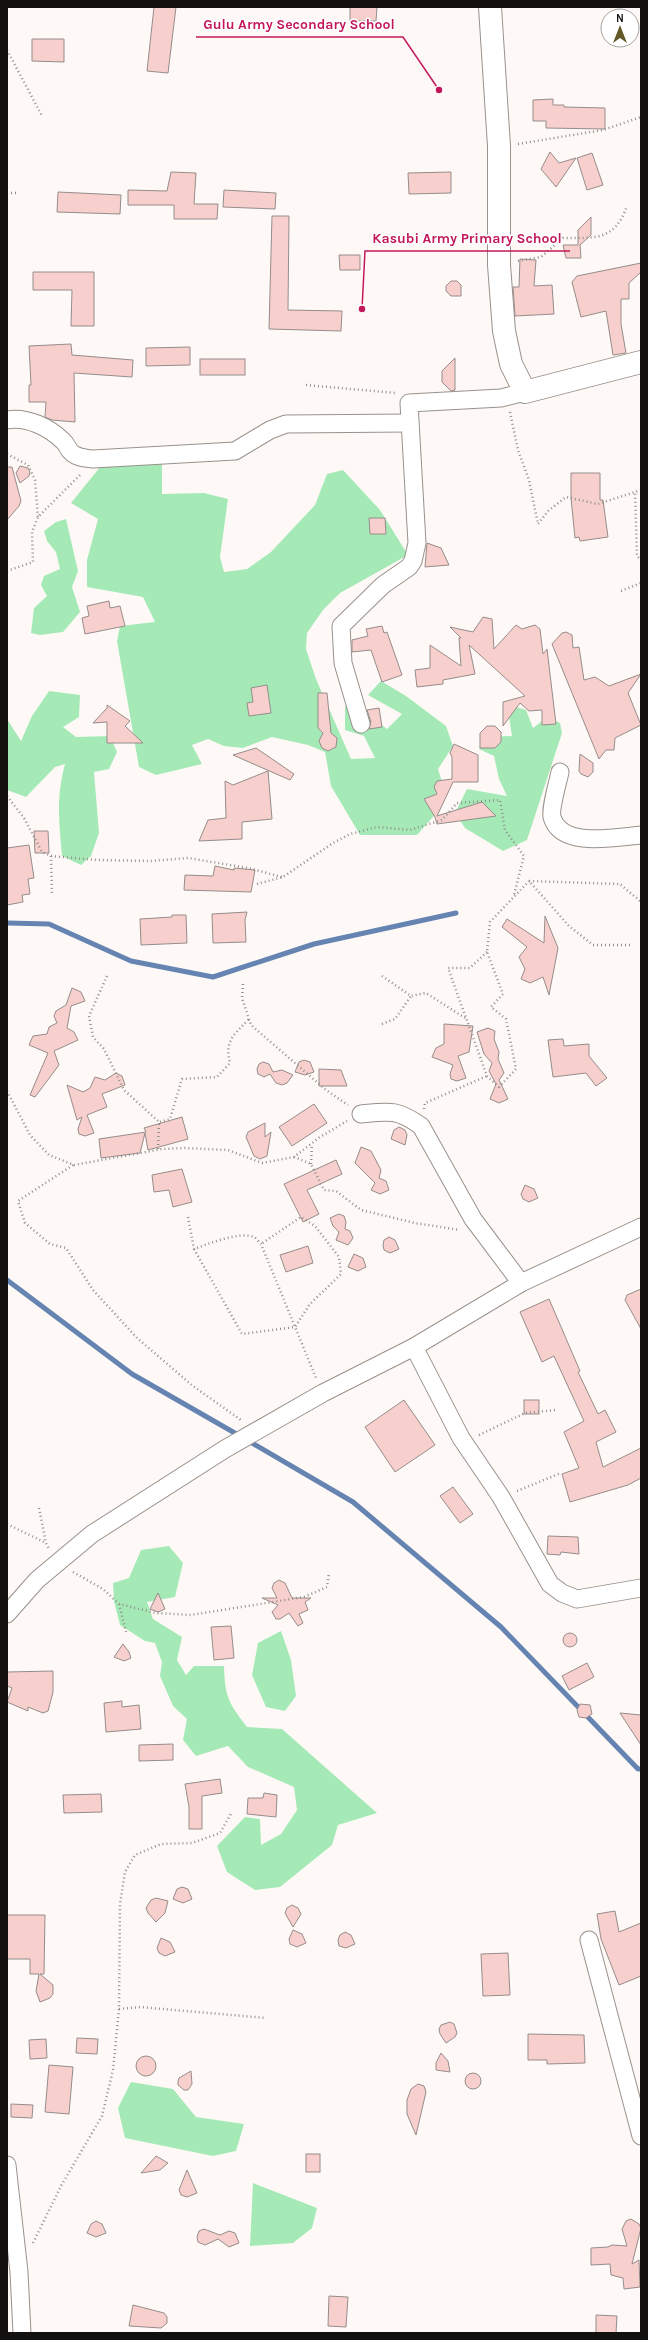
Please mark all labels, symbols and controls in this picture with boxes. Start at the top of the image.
north arrow [600,8,640,48]
callout: Gulu Army Secondary School [196,11,403,37]
text: N [616,12,624,25]
text: Gulu Army Secondary School [203,16,395,33]
callout: Kasubi Army Primary School [365,225,570,251]
text: Kasubi Army Primary School [372,230,562,247]

